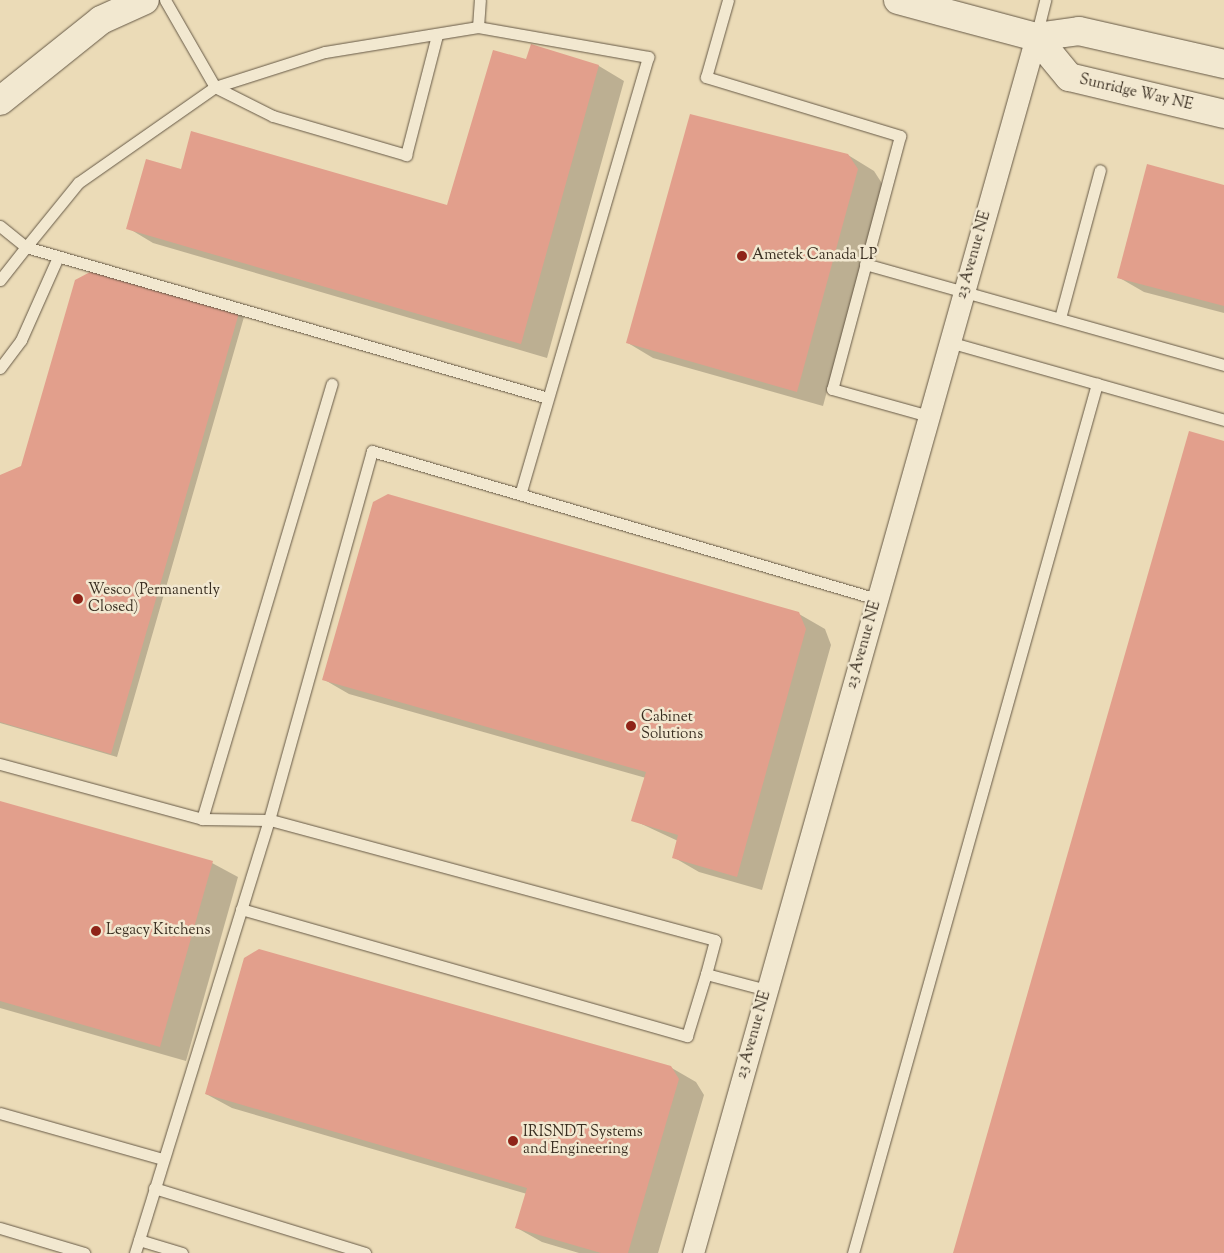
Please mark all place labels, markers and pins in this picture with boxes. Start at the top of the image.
place label: Ametek Canada LP [752,247,877,265]
marker: Ametek Canada LP [736,250,748,262]
place label: Wesco (Permanently Closed) [88,581,220,616]
marker: Wesco (Permanently Closed) [72,593,84,605]
place label: Cabinet Solutions [641,708,703,743]
marker: Cabinet Solutions [625,720,637,732]
place label: Legacy Kitchens [106,922,210,940]
marker: Legacy Kitchens [90,925,102,937]
place label: IRISNDT Systems and Engineering [523,1123,643,1158]
marker: IRISNDT Systems and Engineering [507,1135,519,1147]

